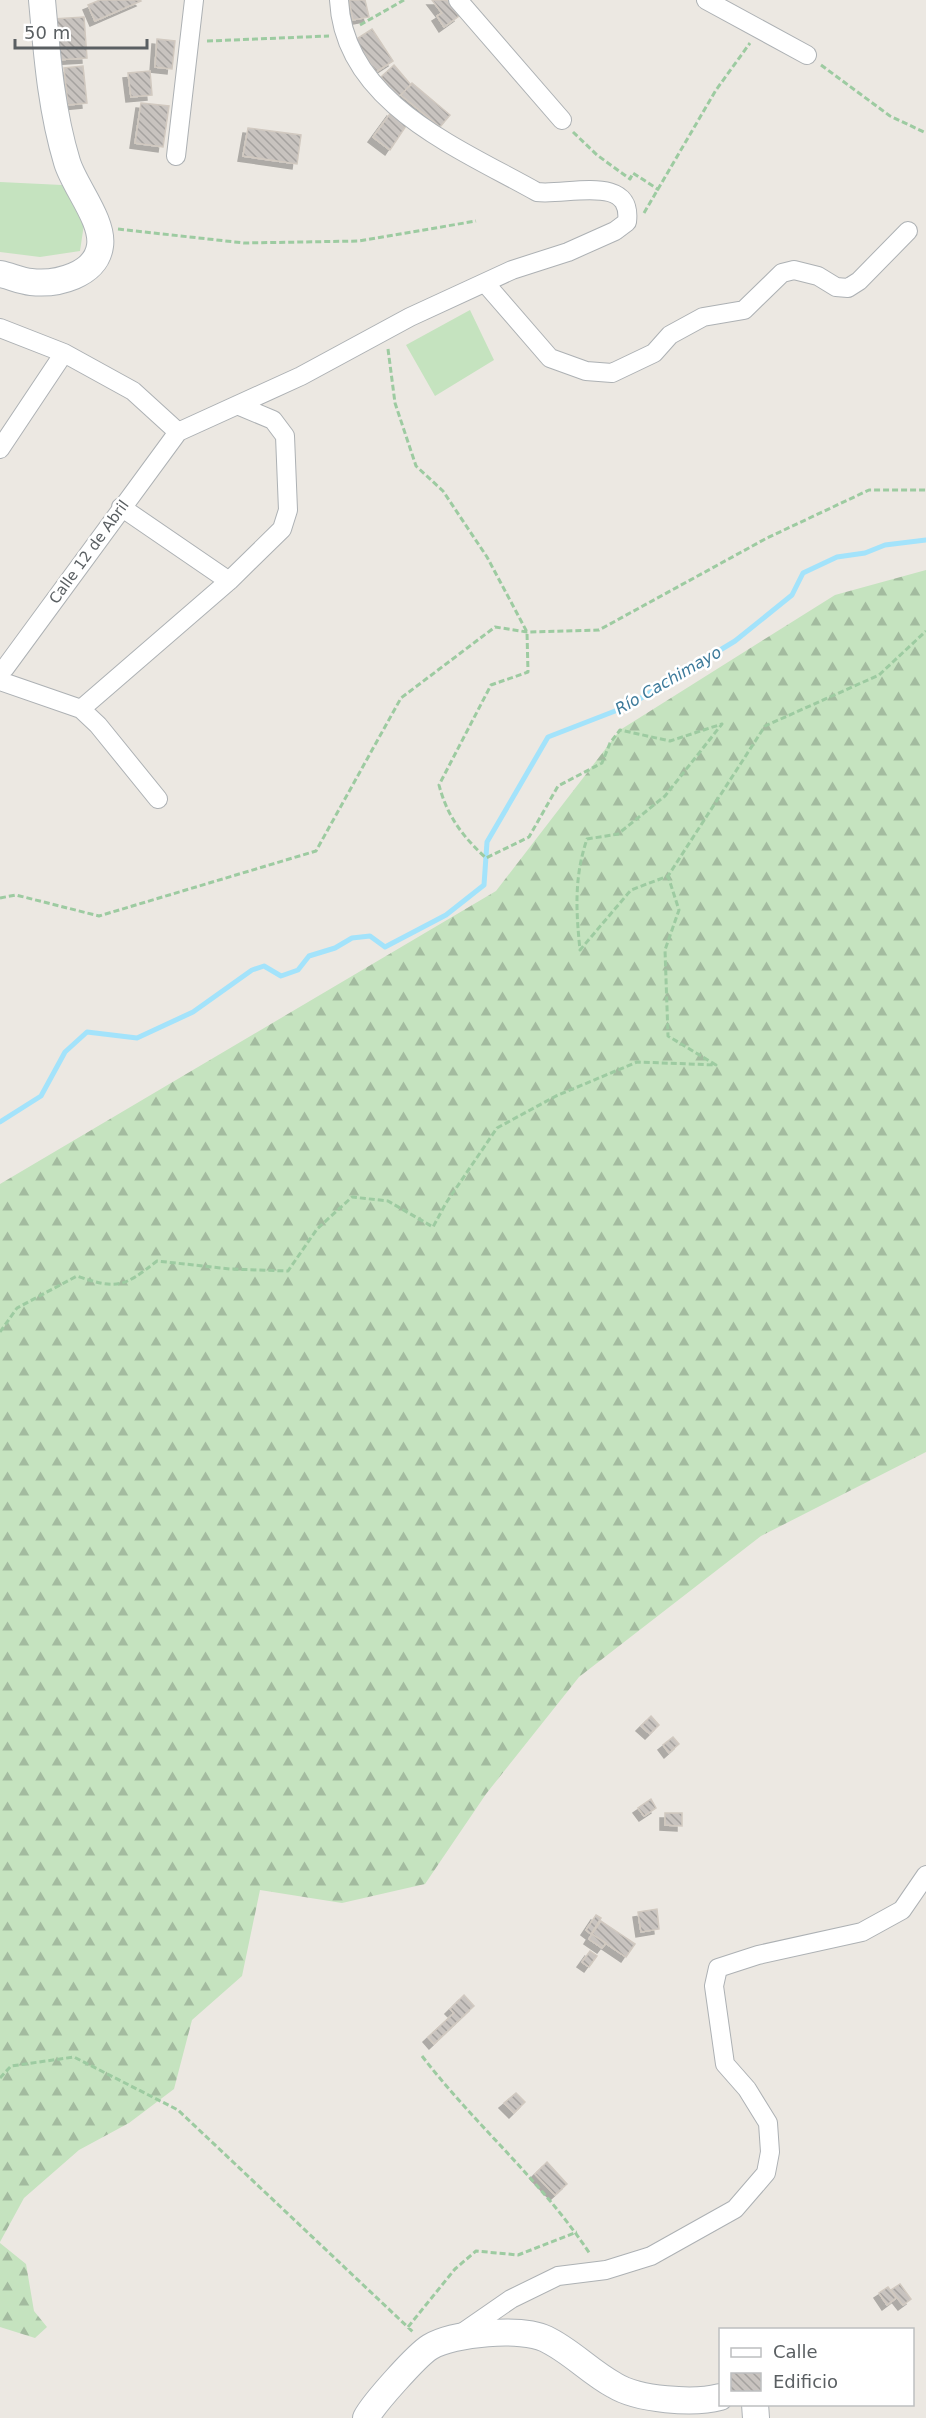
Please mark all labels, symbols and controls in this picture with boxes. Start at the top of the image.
scale bar [15,12,147,50]
text: 50 m [24,22,70,43]
street label: Calle 12 de Abril [45,497,133,607]
water label: Río Cachimayo [612,642,725,719]
legend [719,2328,914,2406]
text: Calle [773,2341,818,2362]
text: Edificio [773,2371,838,2392]

